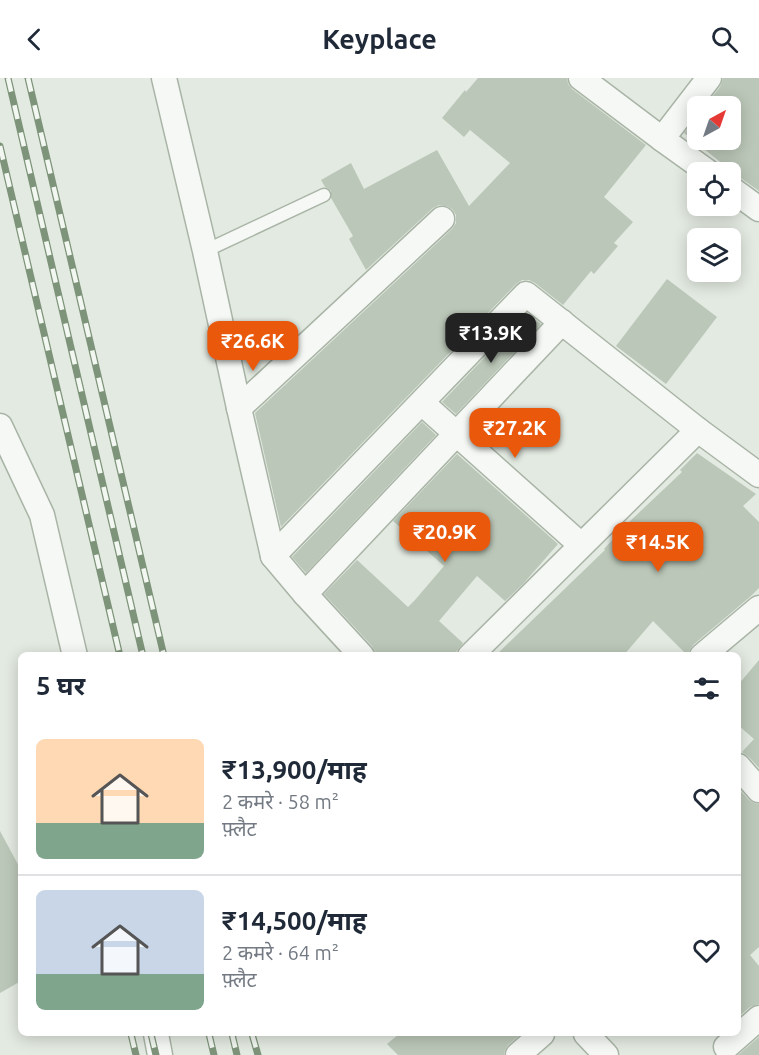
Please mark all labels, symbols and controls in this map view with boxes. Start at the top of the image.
icon: back [18,23,51,56]
icon: search [708,23,741,56]
text: Keyplace [322,24,437,54]
north arrow [687,96,741,150]
map controls [687,96,741,282]
button: locate [687,162,741,216]
button: layers [687,228,741,282]
pin: ₹13.9K [442,313,540,364]
pin: ₹26.6K [204,321,302,372]
text: ₹13.9K [459,321,523,344]
text: ₹26.6K [221,329,285,352]
pin: ₹27.2K [466,408,564,459]
text: ₹27.2K [483,416,547,439]
pin: ₹20.9K [396,512,494,563]
text: ₹20.9K [413,520,477,543]
pin: ₹14.5K [609,522,707,573]
text: ₹14.5K [626,530,690,553]
text: 5 घर [36,671,85,700]
icon: filters [690,672,723,705]
text: ₹13,900/माह [222,755,367,784]
icon: home [84,763,156,835]
icon: heart [690,783,723,816]
text: 2 कमरे · 58 m² [222,790,339,813]
text: फ़्लैट [222,817,257,840]
text: ₹14,500/माह [222,906,367,935]
icon: home [84,914,156,986]
icon: heart [690,934,723,967]
text: 2 कमरे · 64 m² [222,941,339,964]
text: फ़्लैट [222,968,257,991]

